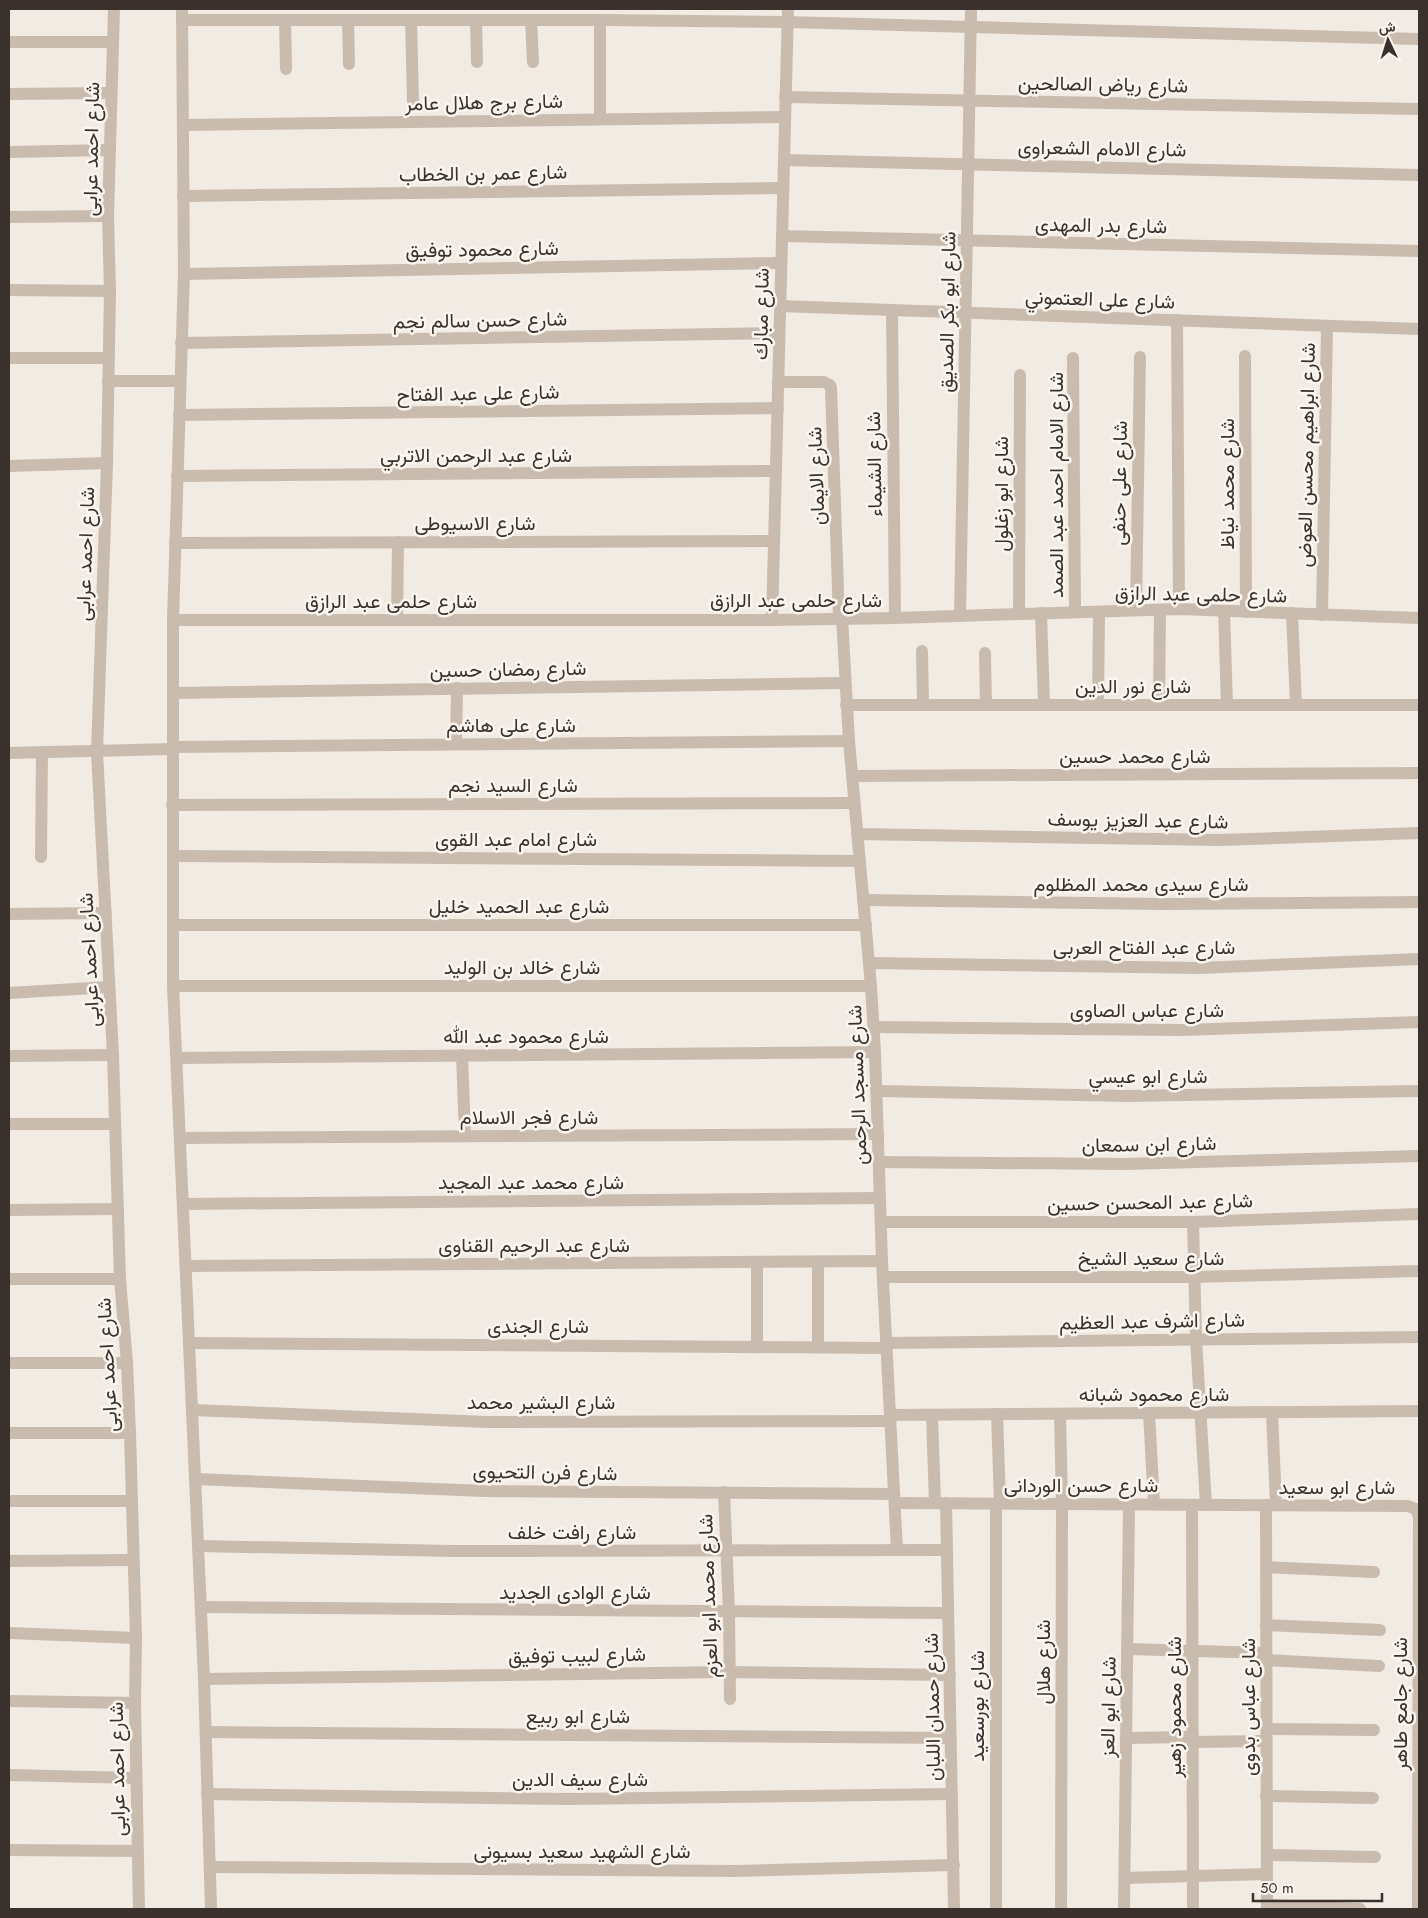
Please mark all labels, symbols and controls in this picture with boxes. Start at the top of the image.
north arrow [1363,15,1413,65]
text: ش [1378,16,1396,38]
street label: شارع رياض الصالحين [1018,69,1188,100]
street label: شارع احمد عرابى [76,82,107,217]
street label: شارع برج هلال عامر [404,87,563,118]
street label: شارع الامام الشعراوى [1017,133,1187,164]
street label: شارع عمر بن الخطاب [399,158,567,189]
street label: شارع بدر المهدى [1035,210,1167,241]
street label: شارع ابو بكر الصديق [932,231,963,393]
street label: شارع محمود توفيق [405,234,559,265]
street label: شارع مبارك [746,268,777,360]
street label: شارع على العتموني [1024,282,1175,319]
street label: شارع حسن سالم نجم [393,304,567,337]
street label: شارع ابراهيم محسن العوض [1290,342,1323,568]
street label: شارع الامام احمد عبد الصمد [1042,372,1071,598]
street label: شارع على عبد الفتاح [396,378,560,409]
street label: شارع الشيماء [859,411,890,517]
street label: شارع محمد نياظ [1213,418,1242,550]
street label: شارع على حنفى [1104,420,1135,546]
street label: شارع الايمان [800,426,833,526]
street label: شارع ابو زغلول [987,436,1016,552]
street label: شارع عبد الرحمن الاتربي [380,441,572,472]
street label: شارع احمد عرابى [69,486,102,622]
street label: شارع الاسيوطى [414,509,536,538]
street label: شارع حلمى عبد الرازق [1115,578,1287,611]
street label: شارع حلمى عبد الرازق [710,586,882,615]
street label: شارع حلمى عبد الرازق [305,587,477,616]
street label: شارع رمضان حسين [429,654,587,685]
street label: شارع نور الدين [1075,672,1191,701]
street label: شارع على هاشم [446,711,576,740]
street label: شارع محمد حسين [1059,742,1211,771]
street label: شارع السيد نجم [448,771,578,800]
street label: شارع عبد العزيز يوسف [1047,804,1229,837]
street label: شارع امام عبد القوى [435,825,597,854]
street label: شارع سيدى محمد المظلوم [1034,870,1248,899]
street label: شارع احمد عرابى [71,892,107,1028]
street label: شارع عبد الحميد خليل [429,892,609,921]
street label: شارع عبد الفتاح العربى [1053,933,1235,962]
street label: شارع خالد بن الوليد [444,953,600,982]
street label: شارع عباس الصاوى [1070,996,1224,1025]
street label: شارع مسجد الرحمن [840,1005,875,1165]
street label: شارع محمود عبد الله [443,1022,609,1051]
street label: شارع ابو عيسي [1088,1062,1208,1093]
street label: شارع فجر الاسلام [460,1103,598,1132]
street label: شارع ابن سمعان [1081,1129,1217,1160]
street label: شارع محمد عبد المجيد [438,1168,624,1197]
street label: شارع عبد المحسن حسين [1047,1186,1253,1219]
street label: شارع عبد الرحيم القناوى [438,1231,630,1260]
street label: شارع سعيد الشيخ [1078,1244,1224,1273]
street label: شارع احمد عرابى [89,1297,125,1433]
street label: شارع اشرف عبد العظيم [1059,1305,1245,1338]
street label: شارع الجندى [487,1312,589,1341]
street label: شارع محمود شبانه [1079,1380,1229,1409]
street label: شارع البشير محمد [467,1388,615,1417]
street label: شارع فرن التحيوى [472,1457,618,1488]
street label: شارع حسن الوردانى [1004,1471,1158,1500]
street label: شارع ابو سعيد [1279,1473,1395,1502]
street label: شارع محمد ابو العزم [691,1514,726,1678]
street label: شارع رافت خلف [508,1518,636,1547]
street label: شارع الوادى الجديد [499,1578,651,1607]
street label: شارع هلال [1029,1620,1058,1704]
street label: شارع حمدان اللبان [917,1633,948,1781]
street label: شارع محمود زهير [1160,1636,1189,1779]
street label: شارع جامع طاهر [1386,1637,1415,1772]
street label: شارع عباس بدوى [1234,1638,1263,1776]
street label: شارع لبيب توفيق [508,1640,646,1671]
street label: شارع بورسعيد [963,1650,992,1762]
street label: شارع ابو العز [1093,1656,1124,1759]
street label: شارع احمد عرابى [102,1701,133,1836]
street label: شارع ابو ربيع [526,1702,630,1731]
street label: شارع سيف الدين [512,1765,648,1794]
street label: شارع الشهيد سعيد بسيونى [473,1837,691,1866]
scale bar [1253,1870,1382,1902]
text: 50 m [1260,1877,1294,1899]

